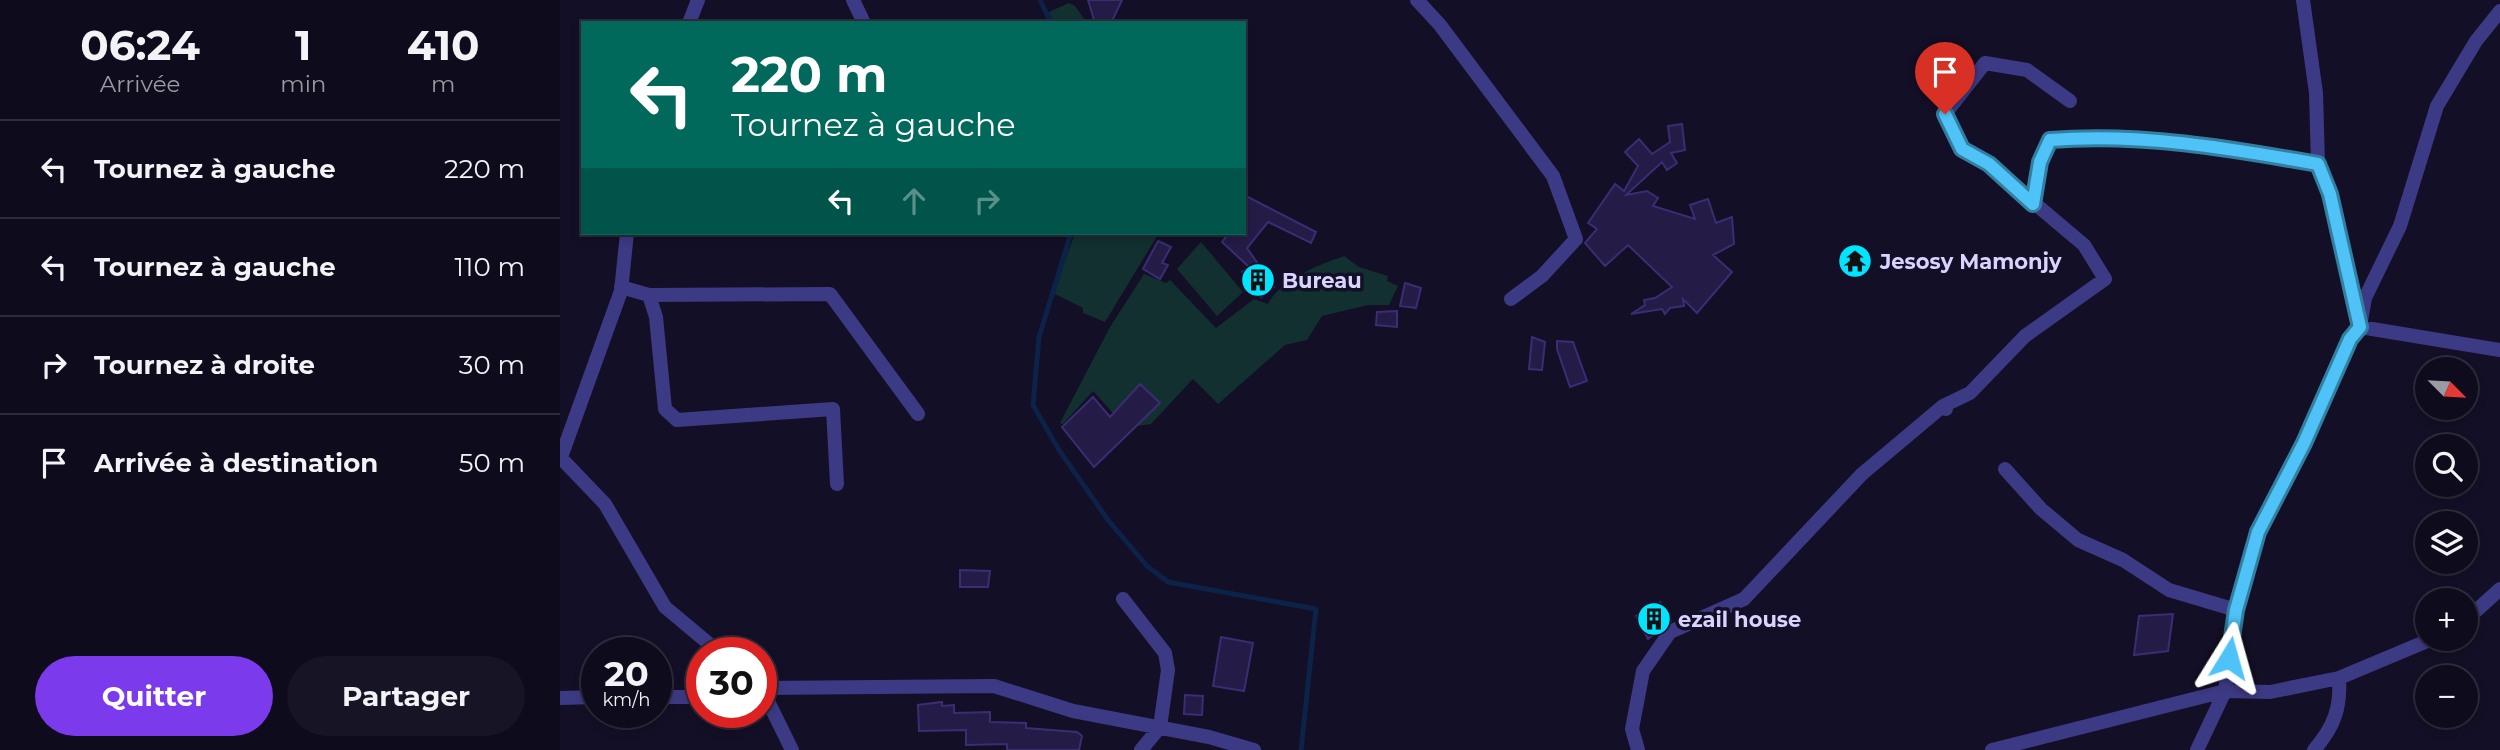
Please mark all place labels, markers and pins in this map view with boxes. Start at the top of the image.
pin [1915,42,1975,114]
temple icon: Jesosy Mamonjy [1836,242,1874,280]
place label: Jesosy Mamonjy [1879,249,2062,274]
building icon: Bureau [1239,261,1277,299]
place label: Bureau [1282,268,1362,293]
building icon: ezail house [1635,600,1673,638]
place label: ezail house [1678,607,1801,632]

